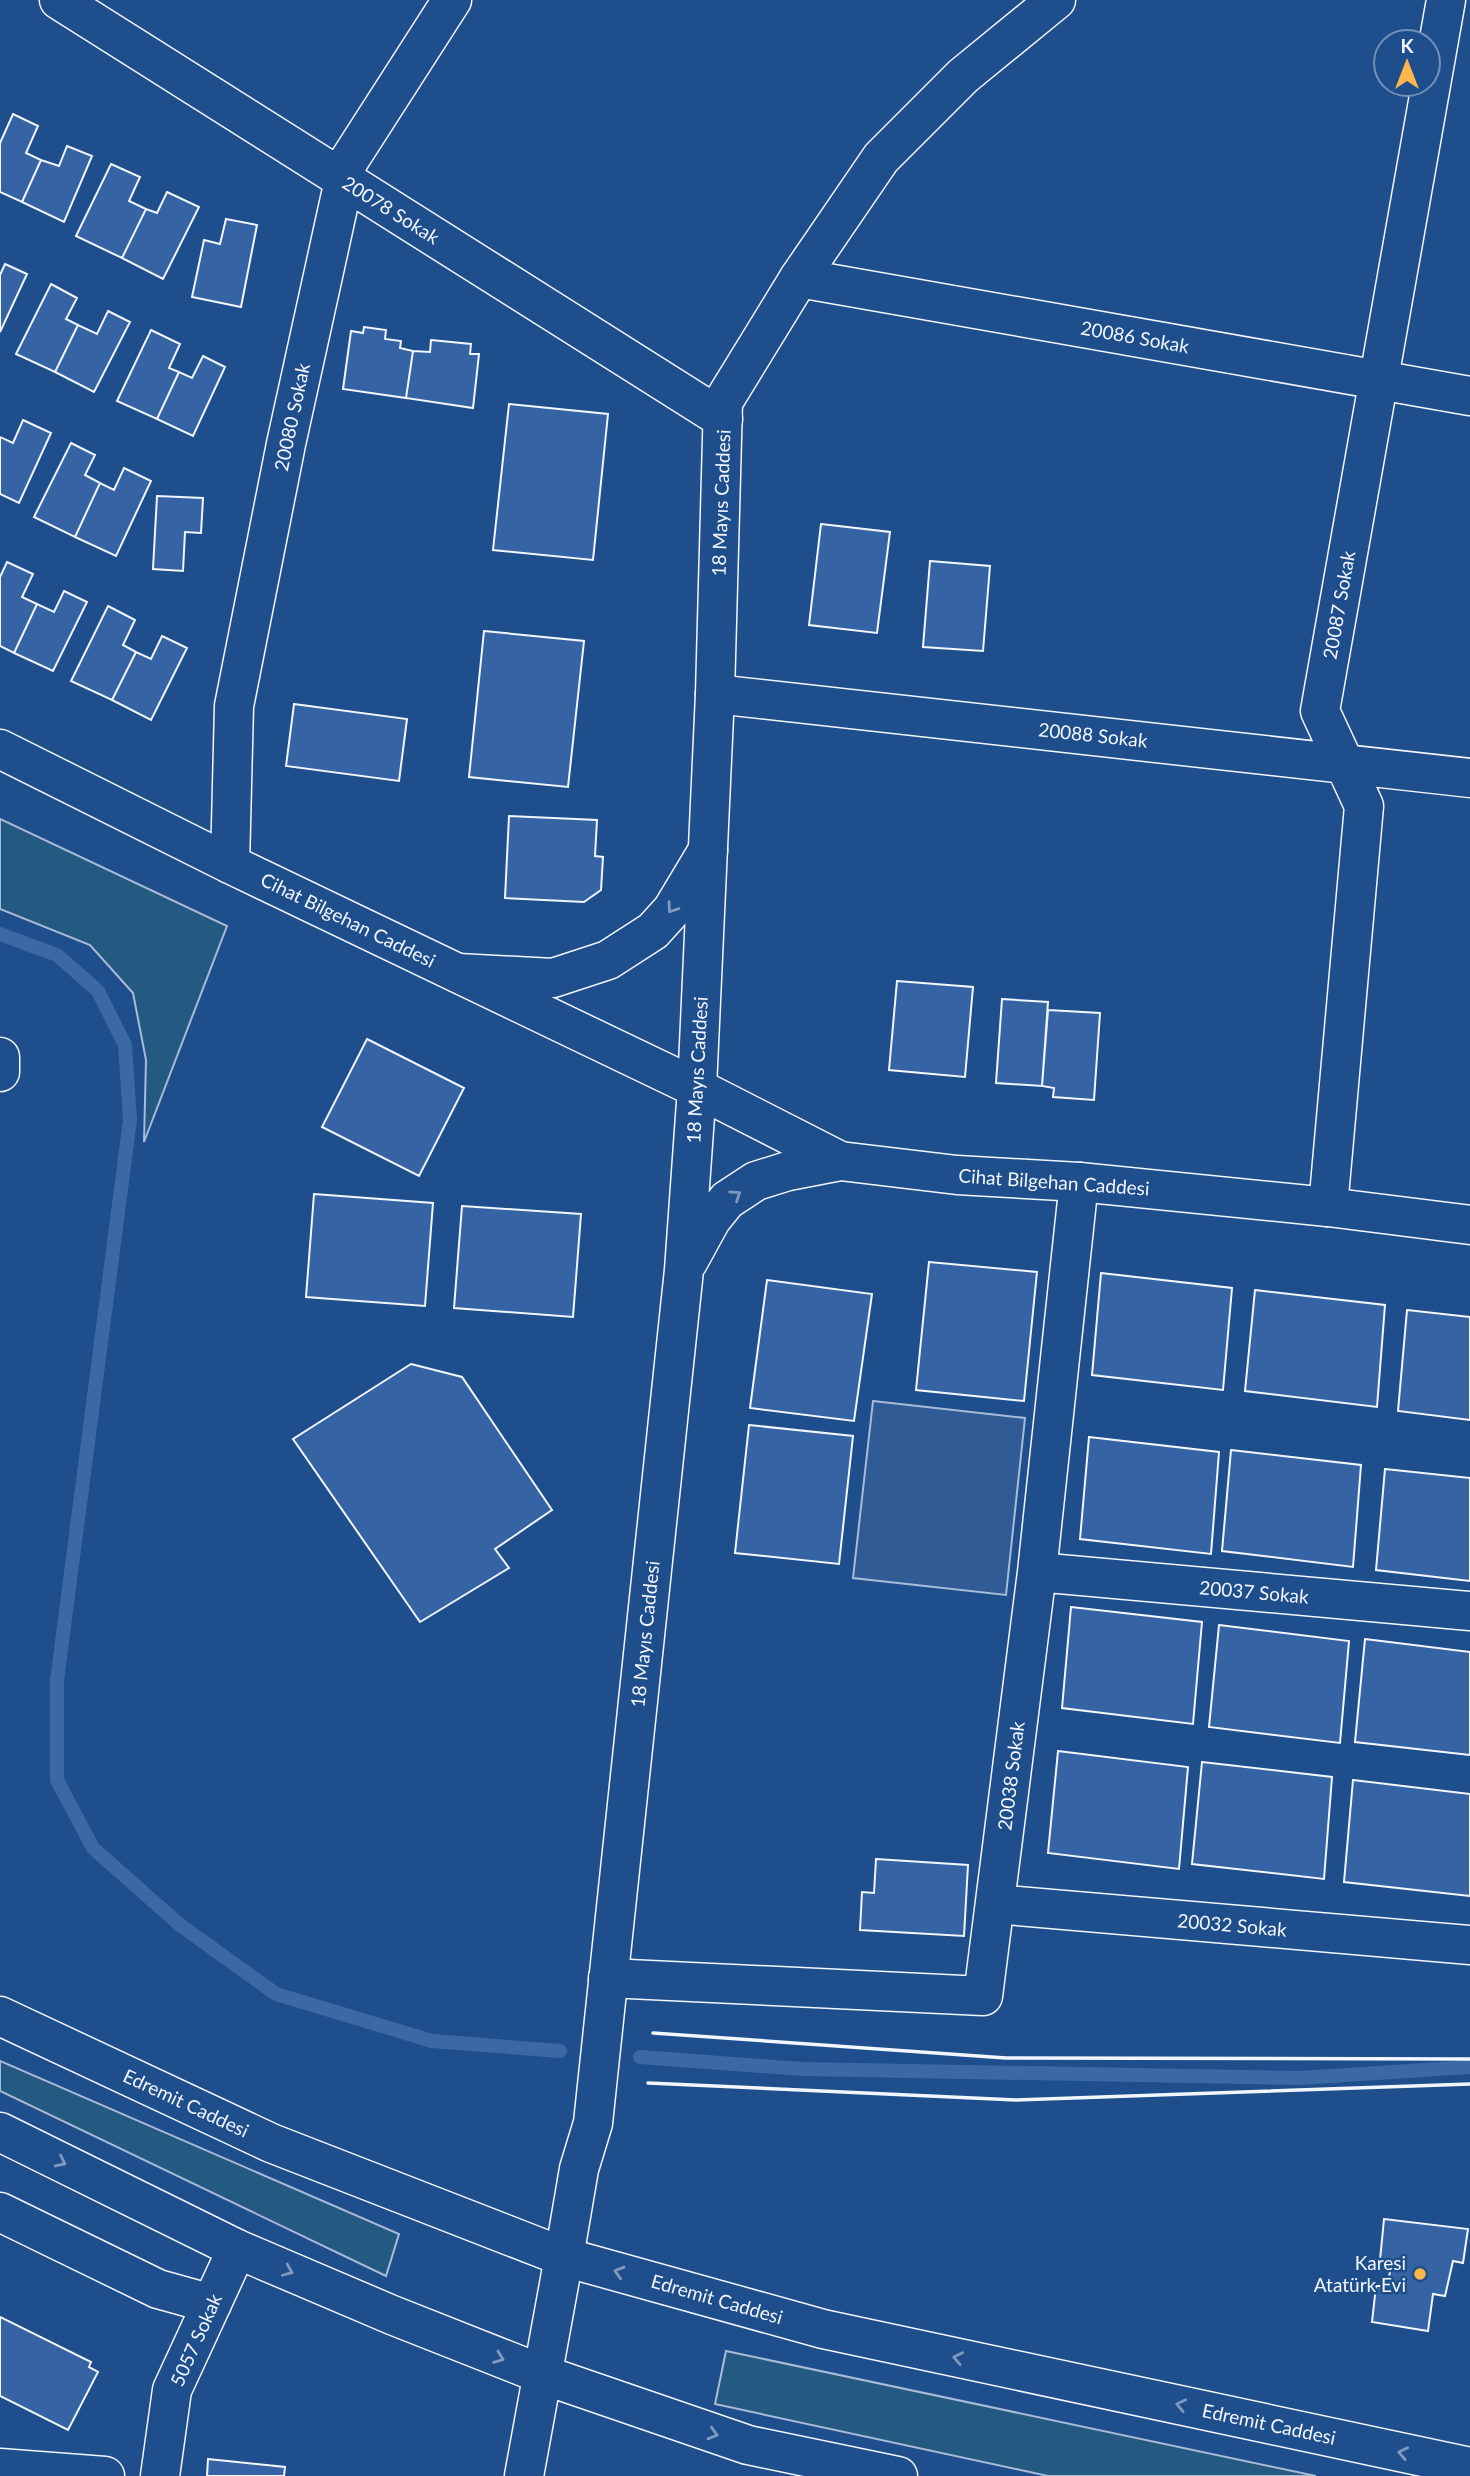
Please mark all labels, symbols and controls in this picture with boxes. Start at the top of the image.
north arrow [1372,28,1442,98]
text: K [1400,34,1414,57]
street label: 20078 Sokak [339,171,444,249]
street label: 20086 Sokak [1079,316,1191,357]
street label: 20080 Sokak [269,361,314,473]
street label: 18 Mayıs Caddesi [706,429,735,577]
street label: 20087 Sokak [1318,549,1359,661]
street label: 20088 Sokak [1037,717,1149,752]
street label: Cihat Bilgehan Caddesi [257,867,439,972]
one-way arrow [668,900,680,913]
street label: 18 Mayıs Caddesi [681,996,712,1144]
street label: Cihat Bilgehan Caddesi [958,1163,1150,1200]
one-way arrow [728,1191,741,1203]
street label: 18 Mayıs Caddesi [625,1560,664,1708]
street label: 20037 Sokak [1198,1575,1310,1608]
street label: 20038 Sokak [992,1720,1029,1832]
street label: 20032 Sokak [1176,1908,1288,1941]
street label: Edremit Caddesi [120,2063,253,2142]
one-way arrow [54,2154,66,2168]
place label: Karesi Atatürk Evi [1314,2251,1406,2296]
one-way arrow [281,2263,294,2277]
one-way arrow [613,2266,625,2280]
marker: Karesi Atatürk Evi [1412,2266,1428,2282]
street label: Edremit Caddesi [649,2269,786,2328]
street label: 5057 Sokak [165,2290,226,2390]
one-way arrow [492,2349,504,2363]
one-way arrow [952,2351,964,2366]
street label: Edremit Caddesi [1200,2398,1338,2449]
one-way arrow [1175,2399,1187,2414]
one-way arrow [706,2426,719,2440]
one-way arrow [1397,2447,1409,2461]

